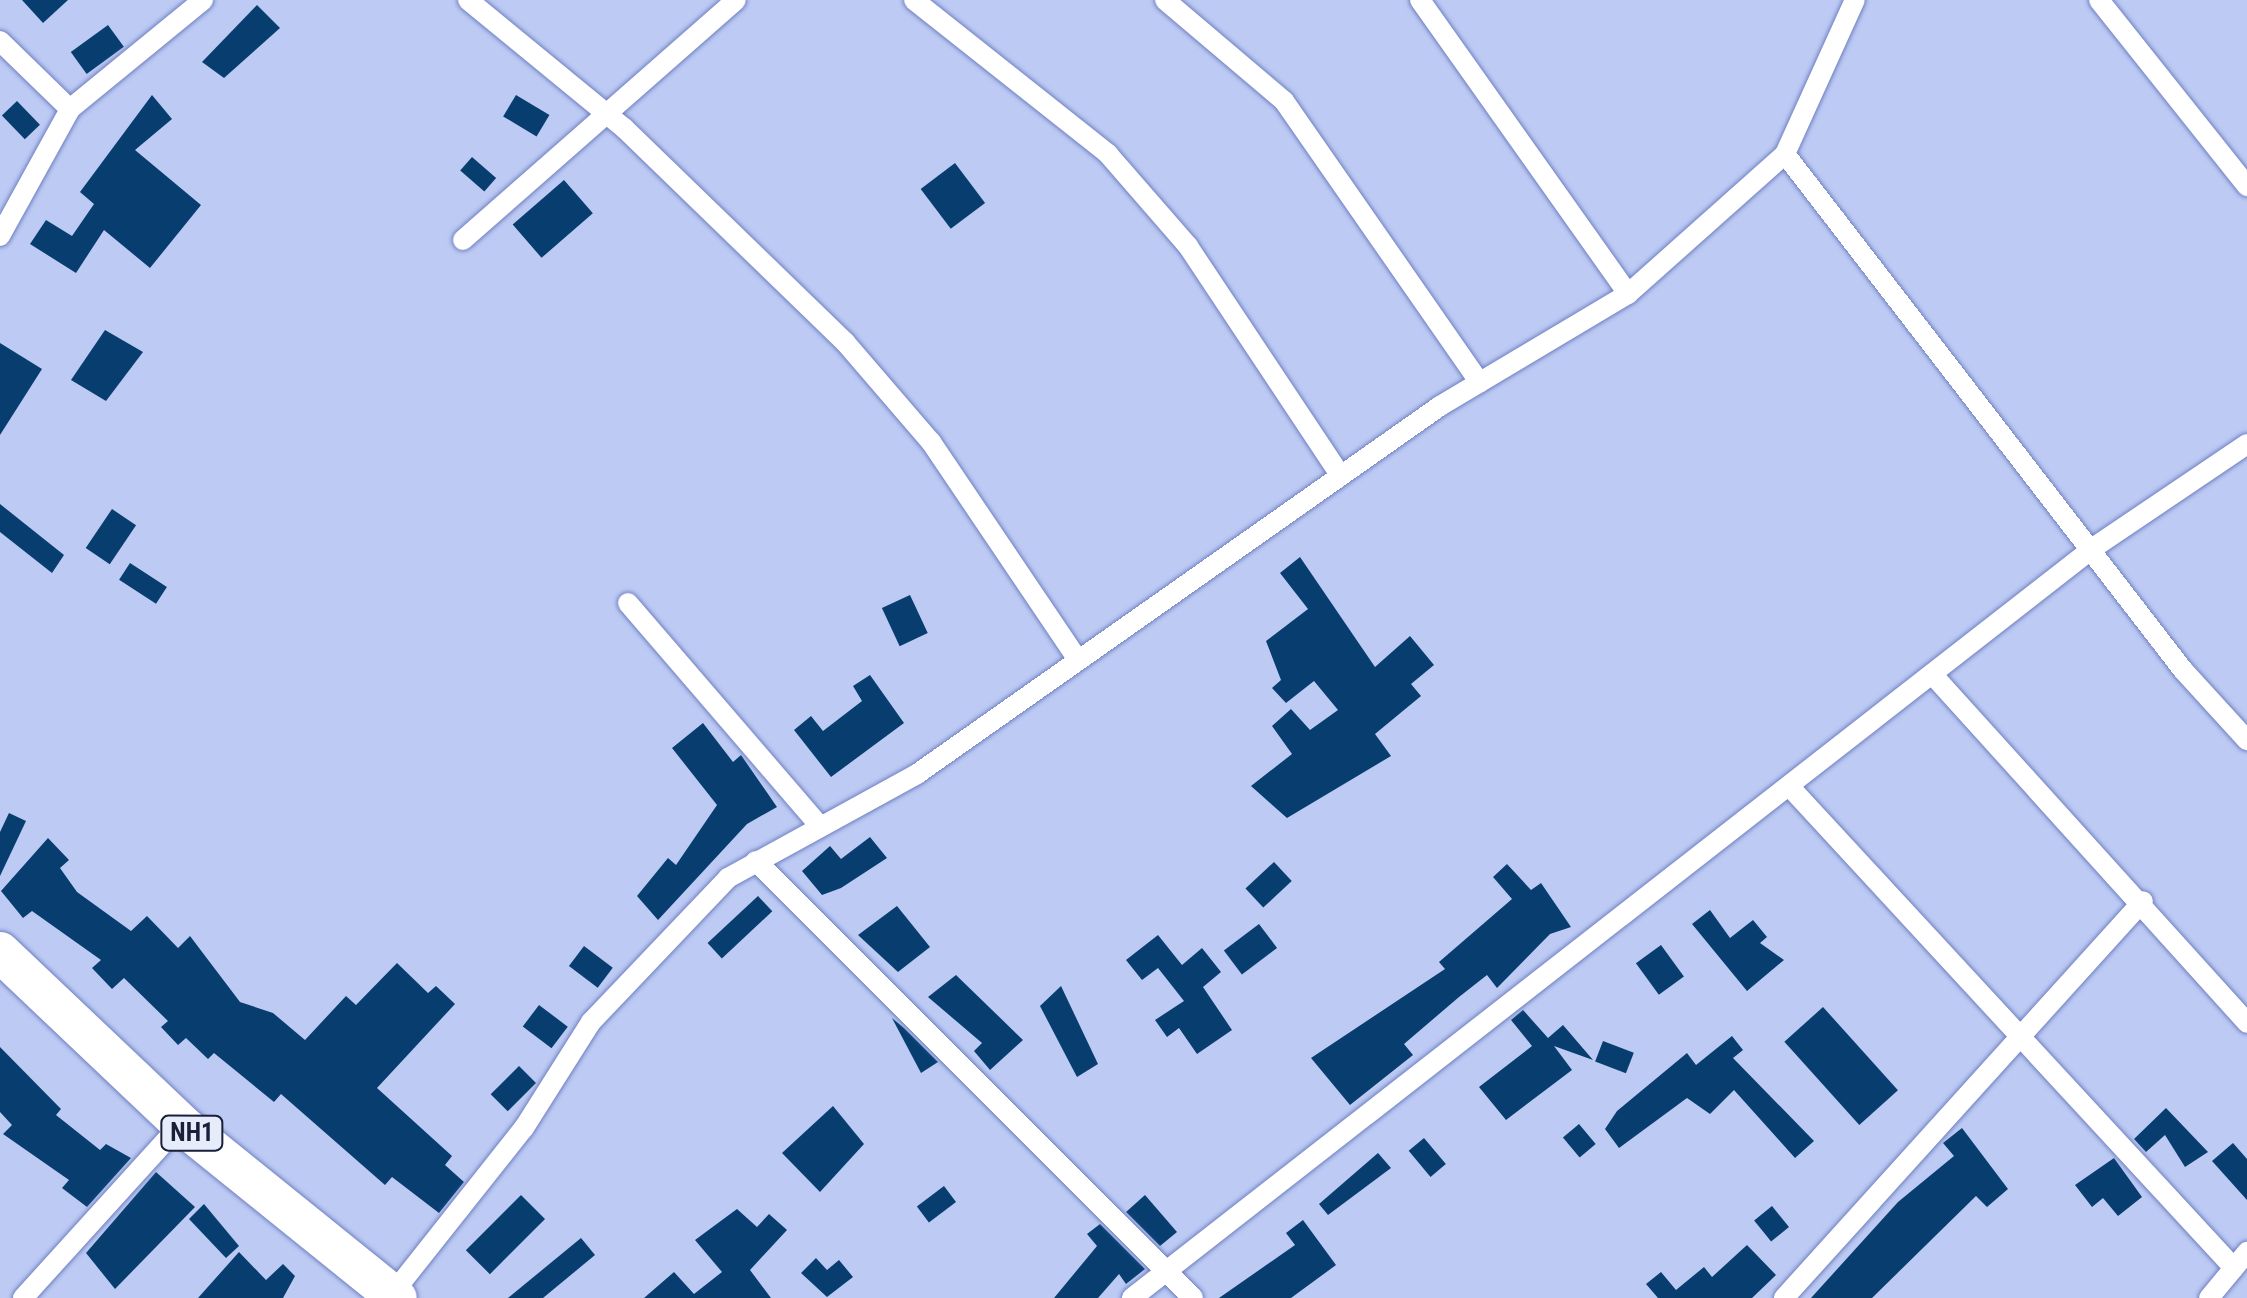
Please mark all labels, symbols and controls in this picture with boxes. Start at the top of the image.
road number: NH1 [160,1113,224,1153]

